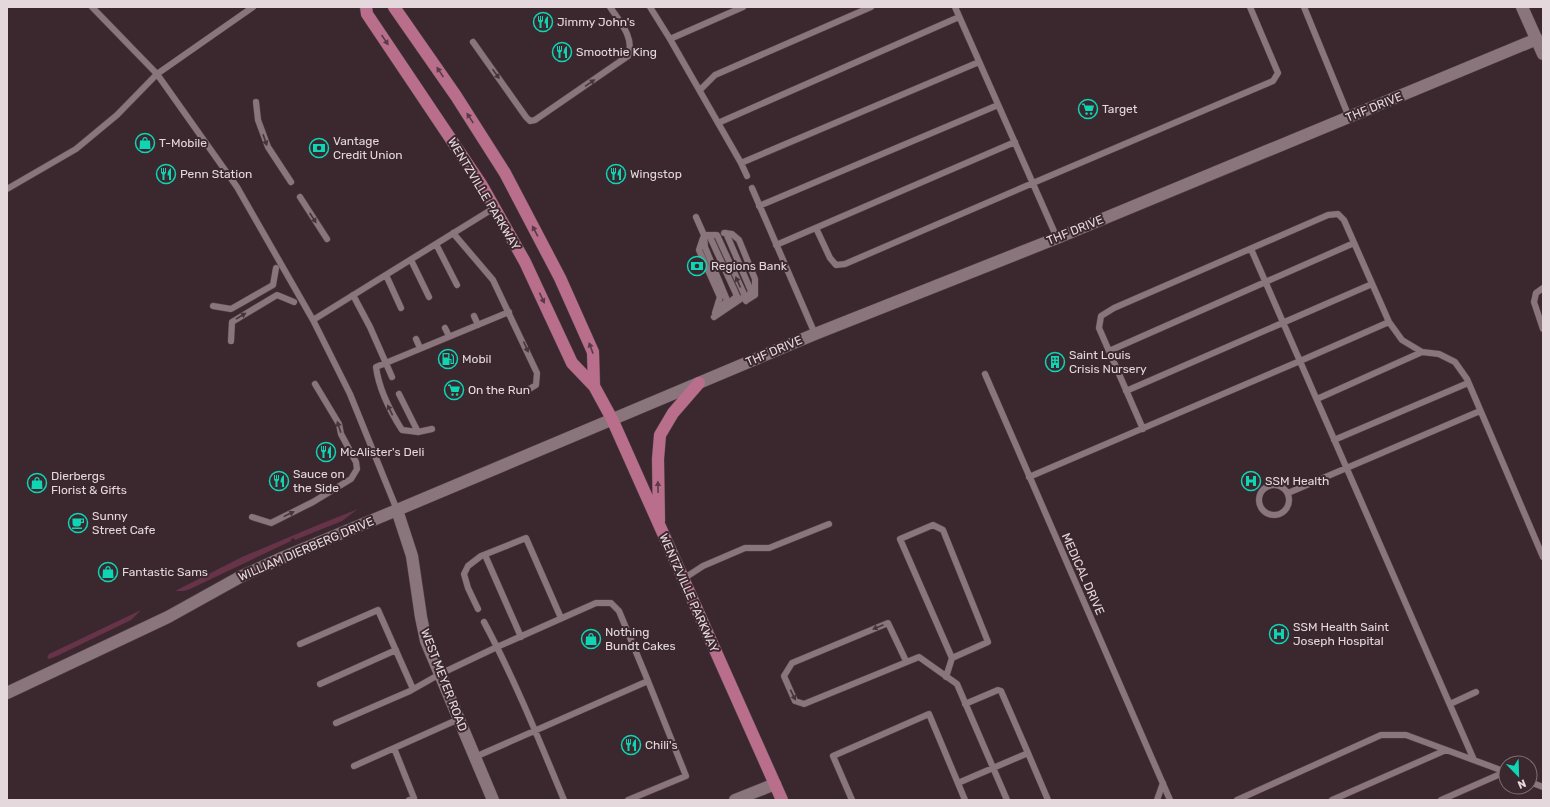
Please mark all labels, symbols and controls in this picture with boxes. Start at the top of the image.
restaurant icon: Jimmy John's [532,11,554,33]
place label: Jimmy John's [557,15,635,29]
one-way arrow [381,35,389,46]
restaurant icon: Smoothie King [551,41,573,63]
place label: Smoothie King [576,45,657,59]
one-way arrow [436,67,444,78]
one-way arrow [492,69,500,79]
one-way arrow [584,79,595,87]
street label: THF DRIVE [1344,89,1404,125]
supermarket icon: Target [1077,98,1099,120]
place label: Target [1102,102,1138,116]
one-way arrow [466,113,474,123]
shop icon: T-Mobile [134,132,156,154]
one-way arrow [263,134,269,146]
place label: Vantage Credit Union [333,134,403,162]
street label: WENTZVILLE PARKWAY [445,135,523,253]
place label: T-Mobile [159,136,207,150]
bank icon: Vantage Credit Union [308,137,330,159]
restaurant icon: Penn Station [155,163,177,185]
restaurant icon: Wingstop [605,163,627,185]
place label: Penn Station [180,167,252,181]
place label: Wingstop [630,167,682,181]
one-way arrow [310,212,317,224]
street label: THF DRIVE [1045,212,1105,248]
one-way arrow [532,225,539,236]
bank icon: Regions Bank [686,255,708,277]
place label: Regions Bank [711,259,788,273]
one-way arrow [735,276,741,287]
one-way arrow [539,292,545,304]
one-way arrow [236,312,246,320]
street label: THF DRIVE [744,333,804,369]
one-way arrow [588,341,594,353]
one-way arrow [523,342,529,353]
fuel station icon: Mobil [437,348,459,370]
place label: Saint Louis Crisis Nursery [1069,348,1147,376]
building icon: Saint Louis Crisis Nursery [1044,351,1066,373]
place label: Mobil [462,352,491,366]
supermarket icon: On the Run [443,379,465,401]
place label: On the Run [468,383,530,397]
one-way arrow [387,404,393,416]
one-way arrow [335,420,341,432]
restaurant icon: McAlister's Deli [315,441,337,463]
place label: McAlister's Deli [340,445,424,459]
place label: Sauce on the Side [293,467,345,495]
place label: Dierbergs Florist & Gifts [51,469,127,497]
restaurant icon: Sauce on the Side [268,470,290,492]
hospital icon: SSM Health [1240,470,1262,492]
shop icon: Dierbergs Florist & Gifts [26,472,48,494]
place label: SSM Health [1265,474,1329,488]
one-way arrow [655,481,662,493]
place label: Sunny Street Cafe [92,509,156,537]
one-way arrow [283,511,294,517]
cafe icon: Sunny Street Cafe [67,512,89,534]
street label: WILLIAM DIERBERG DRIVE [236,514,376,584]
street label: WENTZVILLE PARKWAY [656,531,722,655]
street label: MEDICAL DRIVE [1059,531,1107,617]
shop icon: Fantastic Sams [97,561,119,583]
place label: Fantastic Sams [122,565,208,579]
place label: SSM Health Saint Joseph Hospital [1293,620,1389,648]
hospital icon: SSM Health Saint Joseph Hospital [1268,623,1290,645]
one-way arrow [872,624,884,630]
place label: Nothing Bundt Cakes [605,625,676,653]
street label: WEST MEYER ROAD [418,627,470,733]
shop icon: Nothing Bundt Cakes [580,628,602,650]
one-way arrow [790,689,796,701]
restaurant icon: Chili's [620,734,642,756]
place label: Chili's [645,738,678,752]
north arrow [1498,755,1538,795]
text: N [1515,776,1528,791]

